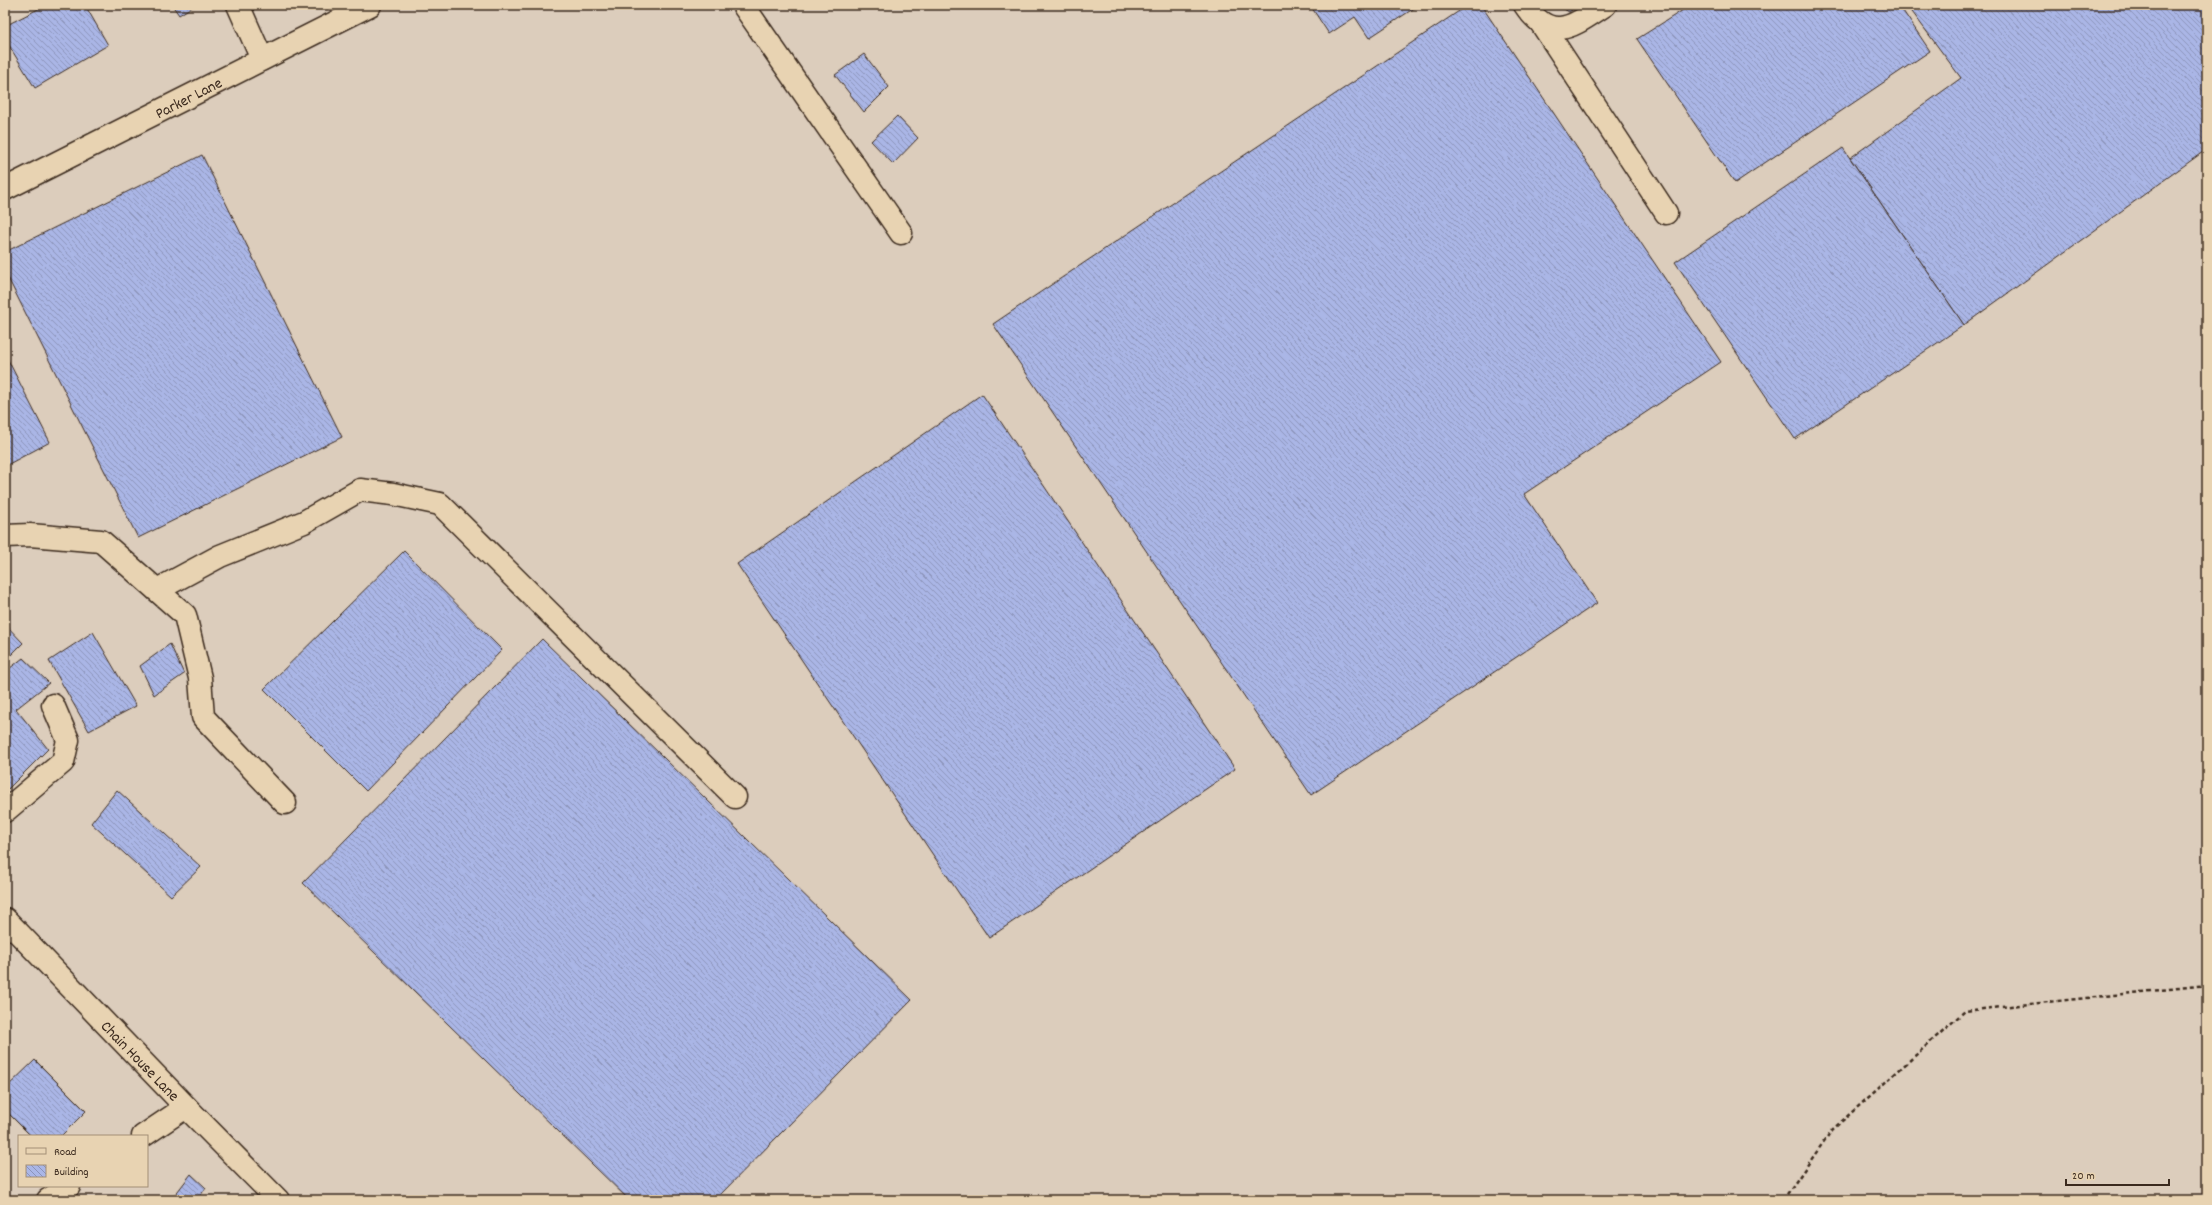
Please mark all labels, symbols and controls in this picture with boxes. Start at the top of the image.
street label: Parker Lane [152,73,227,126]
street label: Chain House Lane [95,1016,184,1107]
legend [18,1135,148,1187]
text: Road [54,1144,76,1161]
scale bar [2066,1161,2169,1187]
text: Building [54,1164,89,1181]
text: 20 m [2072,1168,2095,1185]

